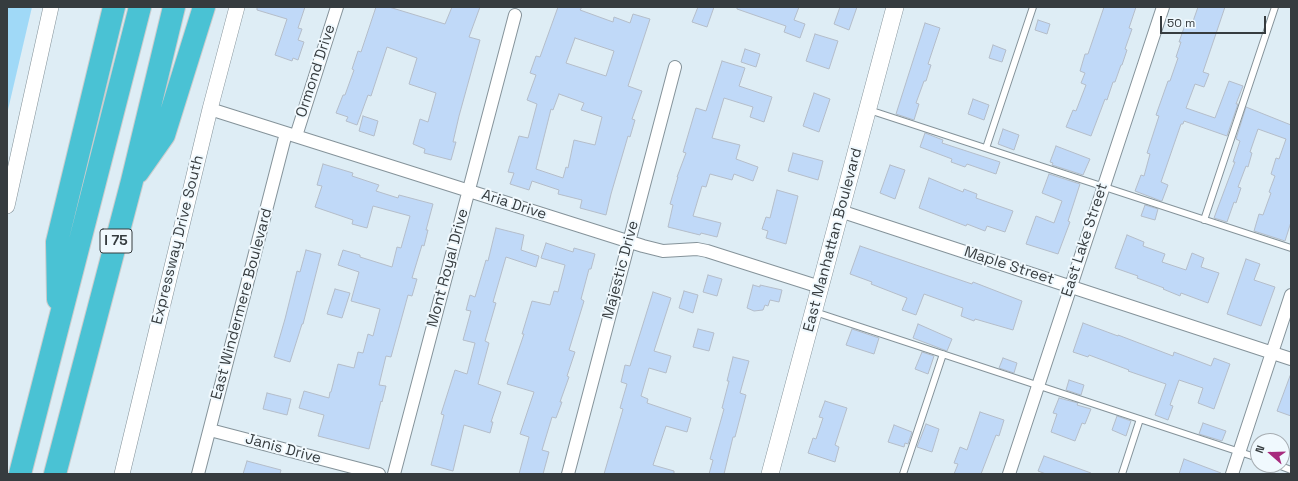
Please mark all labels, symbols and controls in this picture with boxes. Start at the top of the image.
scale bar [1162,8,1268,34]
text: 50 m [1167,15,1195,31]
street label: Ormond Drive [293,22,339,120]
street label: East Manhattan Boulevard [800,146,866,334]
street label: Expressway Drive South [148,153,208,327]
street label: East Lake Street [1058,181,1112,299]
street label: Aria Drive [479,186,549,224]
street label: East Windermere Boulevard [208,206,276,402]
street label: Mont Royal Drive [424,207,472,329]
street label: Majestic Drive [599,219,643,321]
road number: I 75 [100,229,132,253]
street label: Maple Street [962,243,1056,289]
street label: Janis Drive [243,430,323,468]
north arrow [1250,433,1290,473]
text: N [1252,443,1268,455]

